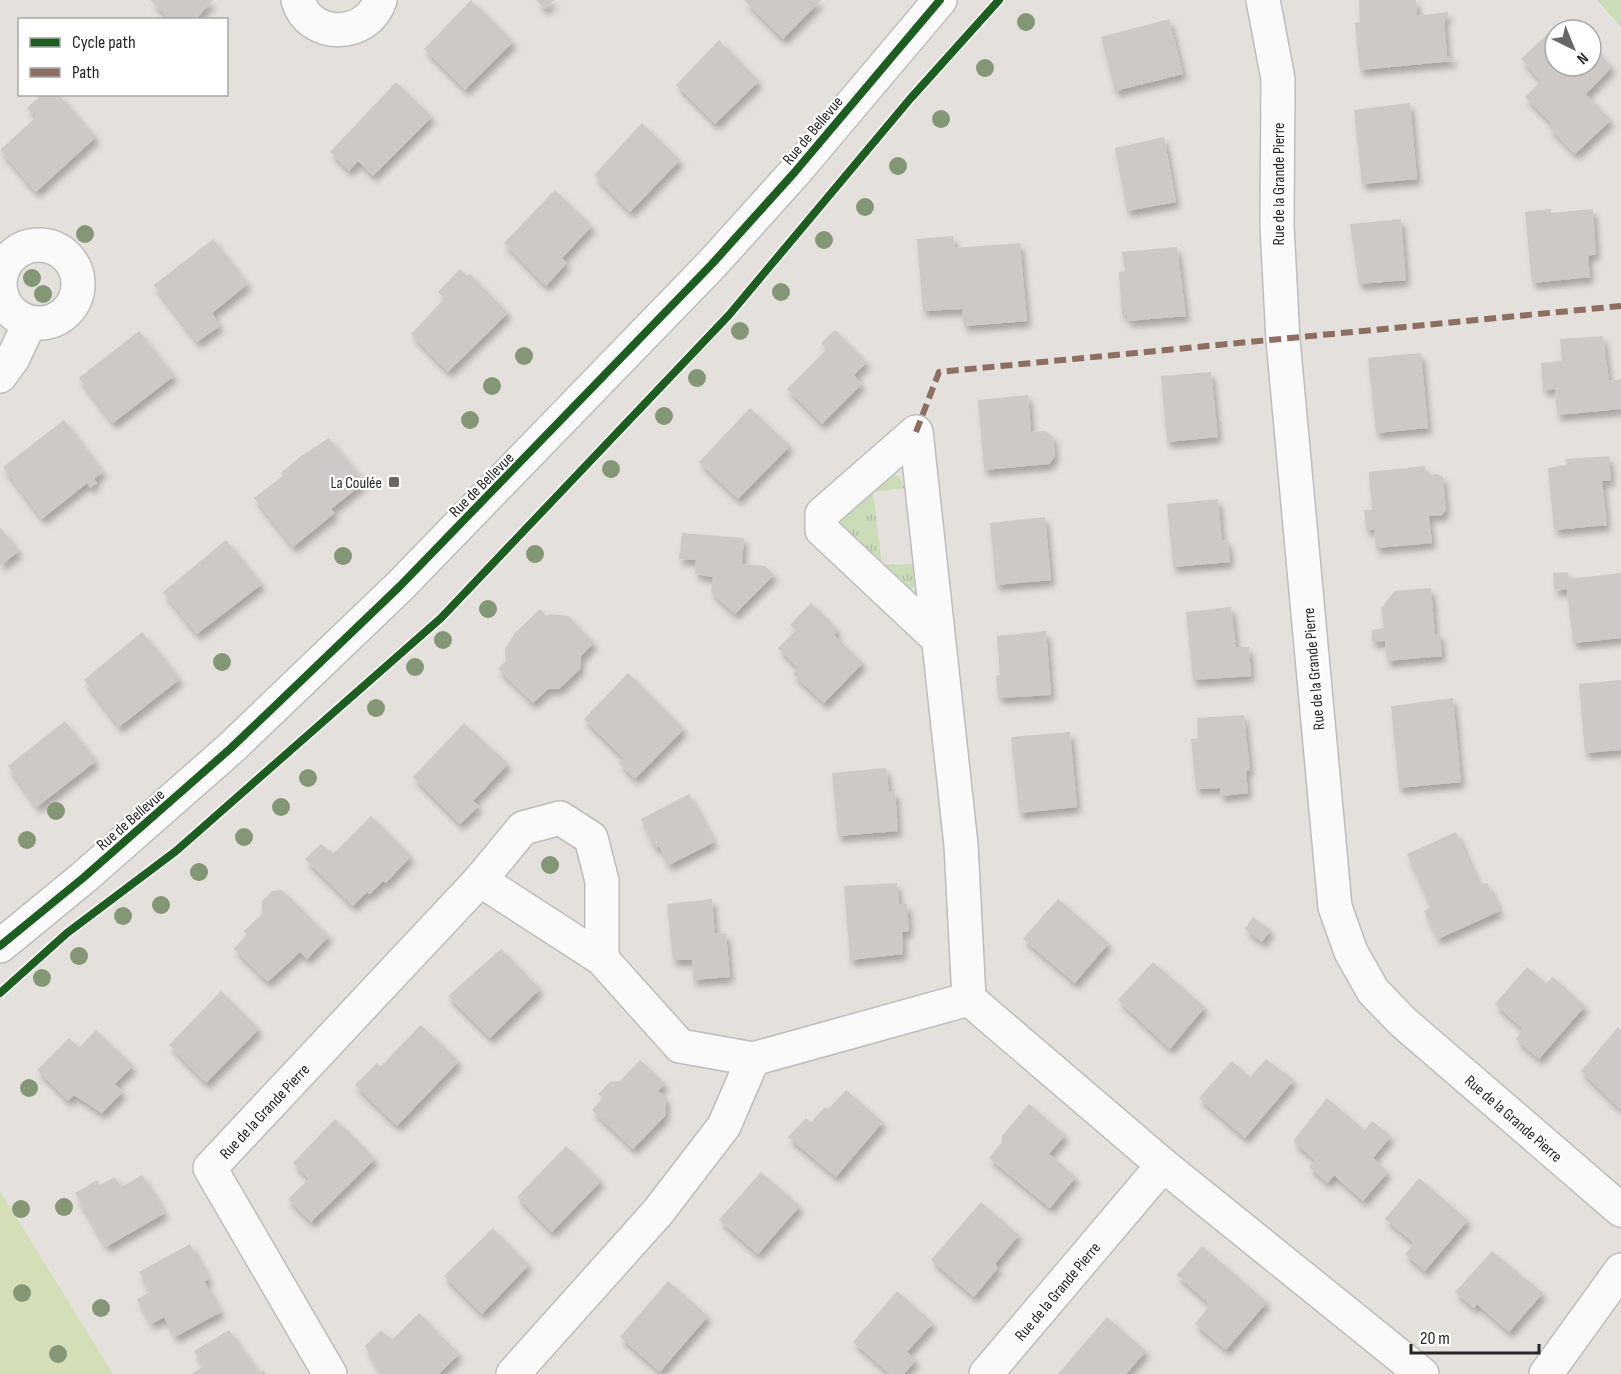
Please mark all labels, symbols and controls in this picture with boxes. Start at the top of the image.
legend [18,18,228,96]
north arrow [1543,18,1603,78]
text: Cycle path [72,32,136,53]
text: N [1573,48,1592,68]
text: Path [72,62,100,83]
street label: Rue de Bellevue [779,93,847,169]
street label: Rue de la Grande Pierre [1270,123,1289,245]
street label: Rue de Bellevue [446,449,518,521]
place label: La Coulée [331,474,382,493]
marker: La Coulée [387,475,401,489]
street label: Rue de la Grande Pierre [1300,607,1329,731]
street label: Rue de Bellevue [93,785,169,855]
street label: Rue de la Grande Pierre [216,1061,314,1163]
street label: Rue de la Grande Pierre [1460,1072,1566,1167]
street label: Rue de la Grande Pierre [1011,1239,1105,1345]
scale bar [1411,1317,1538,1355]
text: 20 m [1420,1328,1450,1349]

